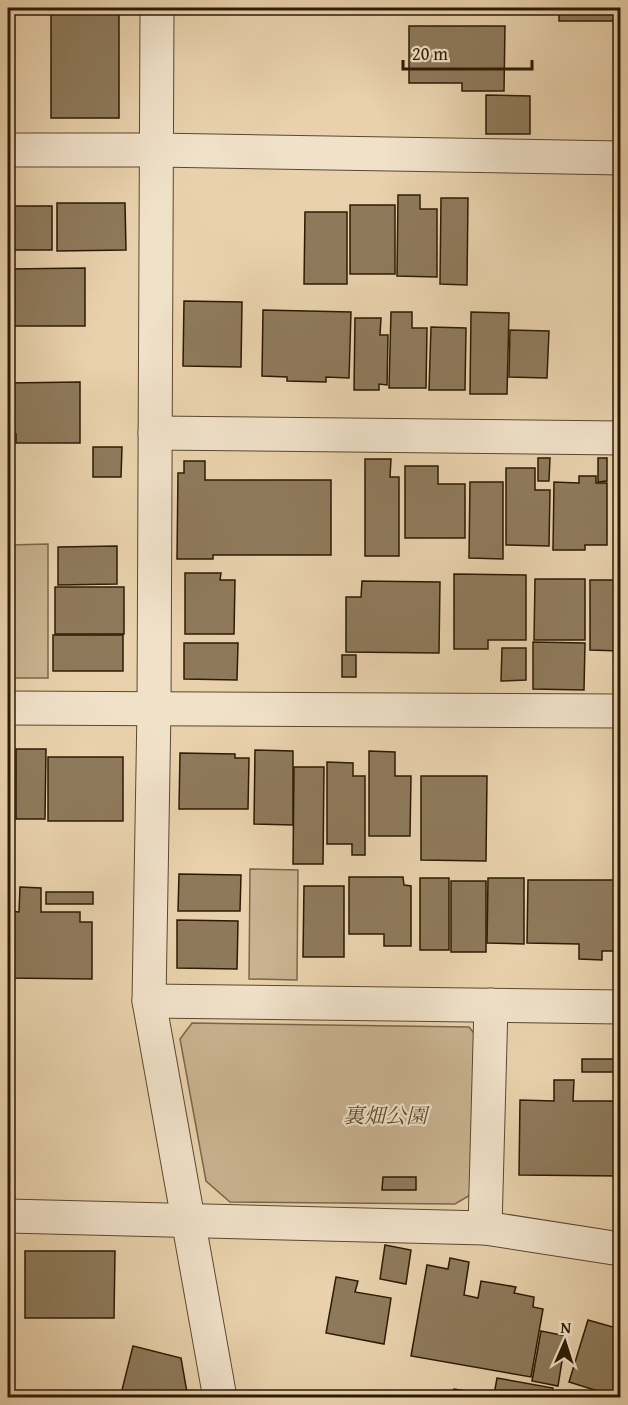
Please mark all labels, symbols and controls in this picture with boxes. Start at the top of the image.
scale bar [403,33,532,71]
text: 20 m [412,40,448,67]
park label: 裏畑公園 [343,1100,430,1131]
north arrow [535,1312,595,1372]
text: N [560,1315,572,1339]

